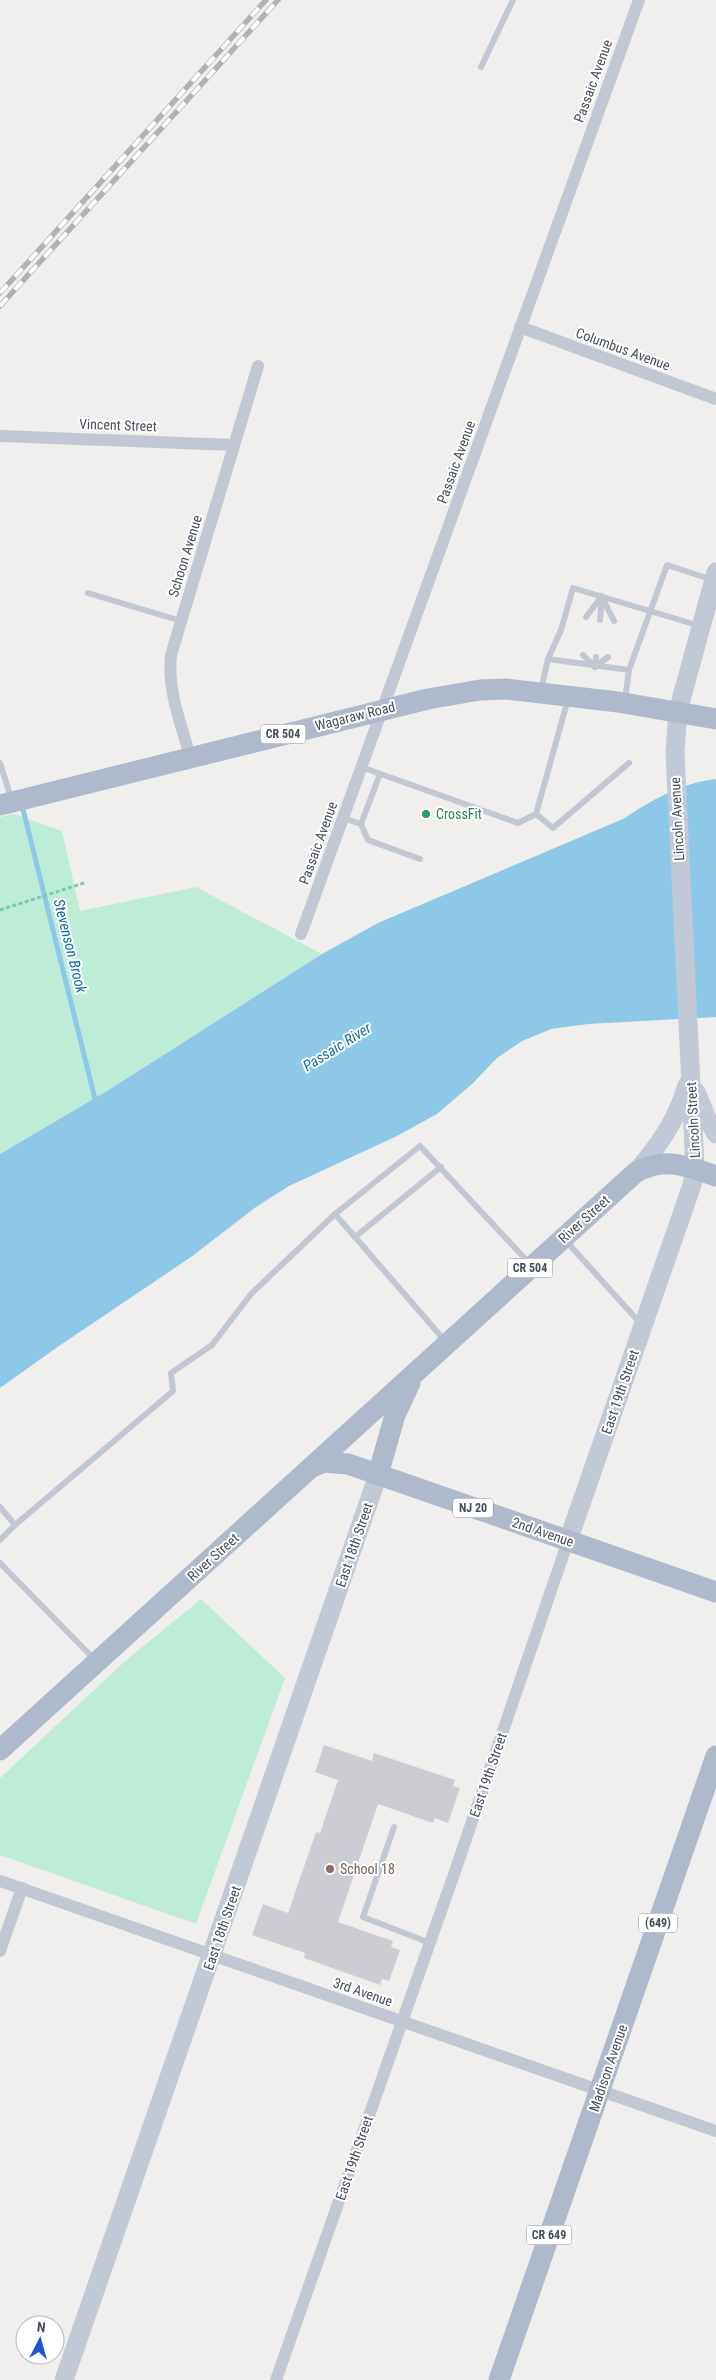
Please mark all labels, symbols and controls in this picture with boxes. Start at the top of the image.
street label: Passaic Avenue [571,37,616,125]
street label: Columbus Avenue [574,325,673,374]
street label: Vincent Street [79,416,157,434]
street label: Passaic Avenue [434,418,479,506]
street label: Schoon Avenue [165,513,205,599]
street label: Wagaraw Road [313,698,397,734]
road number: CR 504 [260,724,306,744]
street label: Lincoln Avenue [667,776,687,861]
street label: Passaic Avenue [296,799,341,887]
place label: CrossFit [436,806,482,822]
marker: CrossFit [420,808,432,820]
water label: Stevenson Brook [50,897,90,995]
water label: Passaic River [300,1019,375,1075]
street label: Lincoln Street [683,1082,703,1158]
street label: River Street [555,1192,613,1246]
road number: CR 504 [508,1258,552,1278]
street label: East 19th Street [598,1348,642,1436]
road number: NJ 20 [453,1499,493,1518]
street label: East 18th Street [332,1501,376,1589]
street label: 2nd Avenue [510,1514,576,1550]
street label: River Street [184,1530,242,1584]
street label: East 19th Street [466,1731,510,1819]
place label: School 18 [340,1861,395,1877]
marker: School 18 [324,1863,336,1875]
street label: East 18th Street [200,1884,244,1972]
road number: (649) [639,1914,677,1932]
street label: 3rd Avenue [331,1974,395,2010]
street label: Madison Avenue [586,2022,631,2114]
street label: East 19th Street [332,2114,376,2202]
road number: CR 649 [526,2226,572,2244]
north arrow [15,2315,65,2365]
text: N [36,2319,46,2335]

